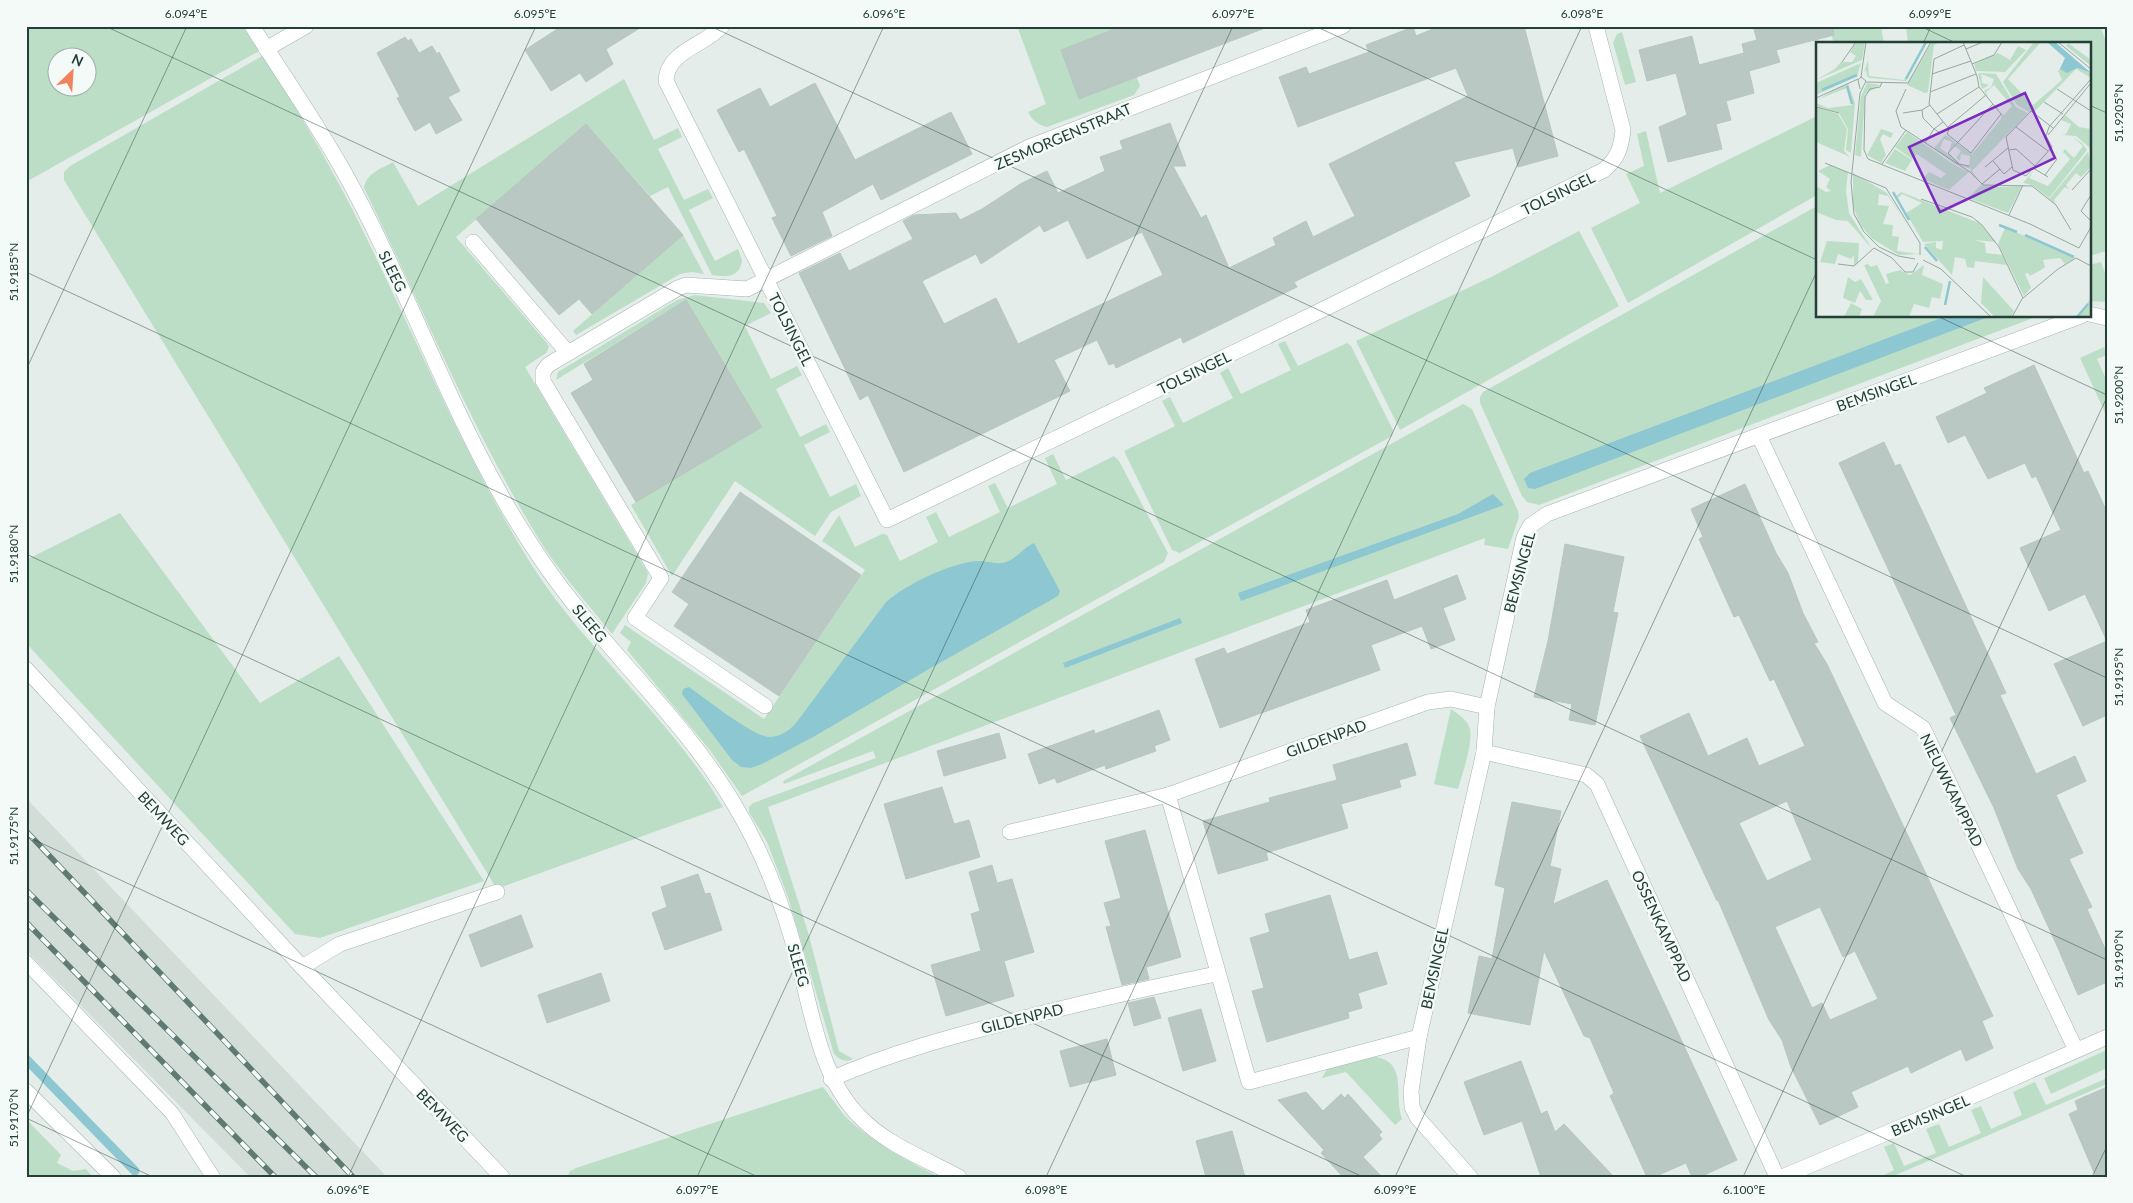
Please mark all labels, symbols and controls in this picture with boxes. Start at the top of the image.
text: 6.094°E [165,6,207,21]
text: 6.095°E [514,6,556,21]
text: 6.096°E [863,6,905,21]
text: 6.097°E [1212,6,1254,21]
text: 6.098°E [1561,6,1603,21]
text: 6.099°E [1909,6,1951,21]
inset map [1816,42,2090,318]
north arrow [48,48,98,98]
text: N [69,50,86,70]
text: 51.9205°N [2111,84,2126,142]
street label: ZESMORGENSTRAAT [992,99,1134,173]
street label: TOLSINGEL [1518,167,1598,218]
text: 51.9185°N [6,243,21,301]
street label: SLEEG [375,247,411,295]
street label: TOLSINGEL [765,290,817,369]
street label: TOLSINGEL [1154,346,1234,397]
text: 51.9200°N [2111,366,2126,424]
street label: BEMSINGEL [1834,369,1919,415]
text: 51.9180°N [6,525,21,583]
street label: BEMSINGEL [1500,529,1539,615]
street label: SLEEG [569,600,611,646]
text: 51.9195°N [2111,648,2126,706]
street label: GILDENPAD [1283,715,1369,761]
street label: NIEUWKAMPPAD [1917,730,1987,850]
street label: BEMWEG [134,787,194,849]
text: 51.9175°N [6,807,21,865]
street label: OSSENKAMPPAD [1628,867,1696,985]
street label: BEMSINGEL [1417,925,1452,1011]
text: 51.9190°N [2111,930,2126,988]
street label: SLEEG [784,941,814,989]
street label: GILDENPAD [979,999,1065,1037]
street label: BEMWEG [413,1085,473,1145]
text: 51.9170°N [6,1089,21,1147]
street label: BEMSINGEL [1888,1090,1972,1140]
text: 6.096°E [327,1182,369,1197]
text: 6.097°E [676,1182,718,1197]
text: 6.098°E [1025,1182,1067,1197]
text: 6.099°E [1374,1182,1416,1197]
text: 6.100°E [1723,1182,1765,1197]

